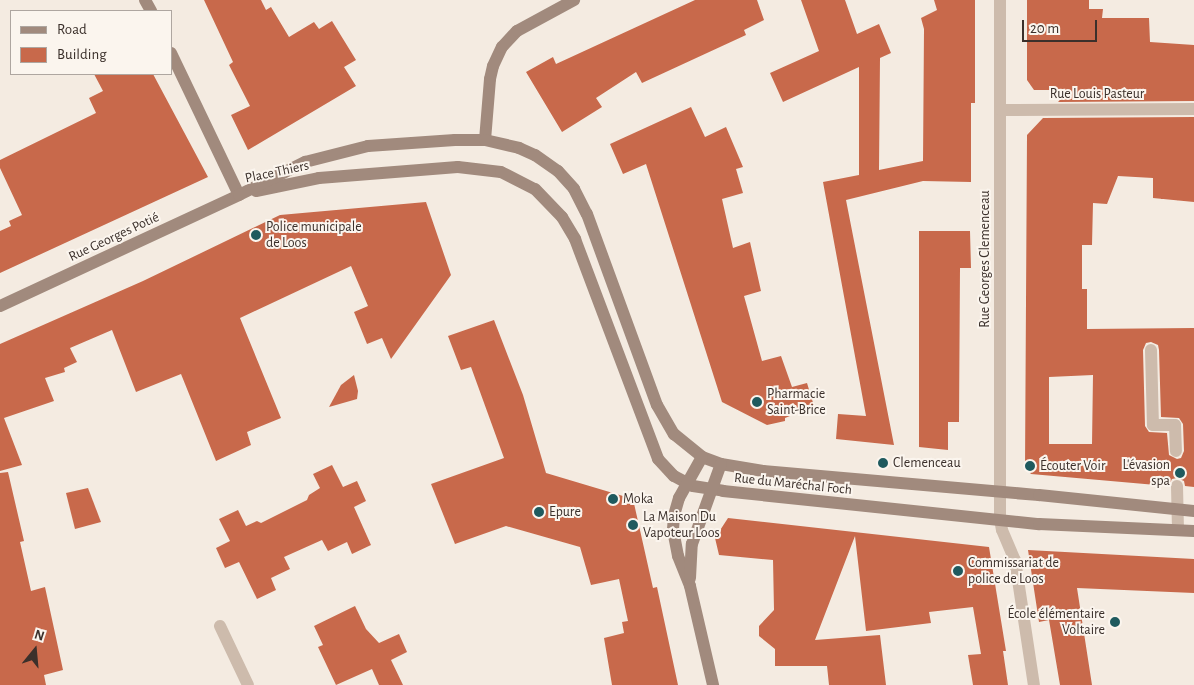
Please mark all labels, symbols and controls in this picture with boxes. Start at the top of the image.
legend [10,10,172,75]
scale bar [1024,10,1099,42]
text: 20 m [1030,21,1059,36]
text: Road [57,22,87,37]
text: Building [57,47,107,62]
street label: Rue Louis Pasteur [1050,86,1144,102]
street label: Place Thiers [244,157,310,187]
street label: Rue Georges Clemenceau [977,190,993,328]
street label: Rue Georges Potié [66,209,162,265]
place label: Police municipale de Loos [266,219,362,252]
marker: Police municipale de Loos [250,229,262,241]
place label: Pharmacie Saint-Brice [767,386,826,418]
marker: Pharmacie Saint-Brice [751,396,763,408]
place label: Clemenceau [893,455,961,471]
marker: Clemenceau [877,457,889,469]
place label: L'évasion spa [1123,457,1170,490]
place label: Écouter Voir [1040,458,1105,474]
marker: Écouter Voir [1024,460,1036,472]
marker: L'évasion spa [1174,467,1186,479]
street label: Rue du Maréchal Foch [733,469,853,499]
place label: Moka [623,491,653,507]
marker: Moka [607,493,619,505]
place label: Epure [549,504,581,520]
marker: Epure [533,506,545,518]
place label: La Maison Du Vapoteur Loos [643,509,720,542]
marker: La Maison Du Vapoteur Loos [627,519,639,531]
place label: Commissariat de police de Loos [968,555,1059,588]
marker: Commissariat de police de Loos [952,565,964,577]
place label: École élémentaire Voltaire [1008,606,1105,638]
marker: École élémentaire Voltaire [1109,616,1121,628]
north arrow [10,625,60,675]
text: N [33,628,46,644]

